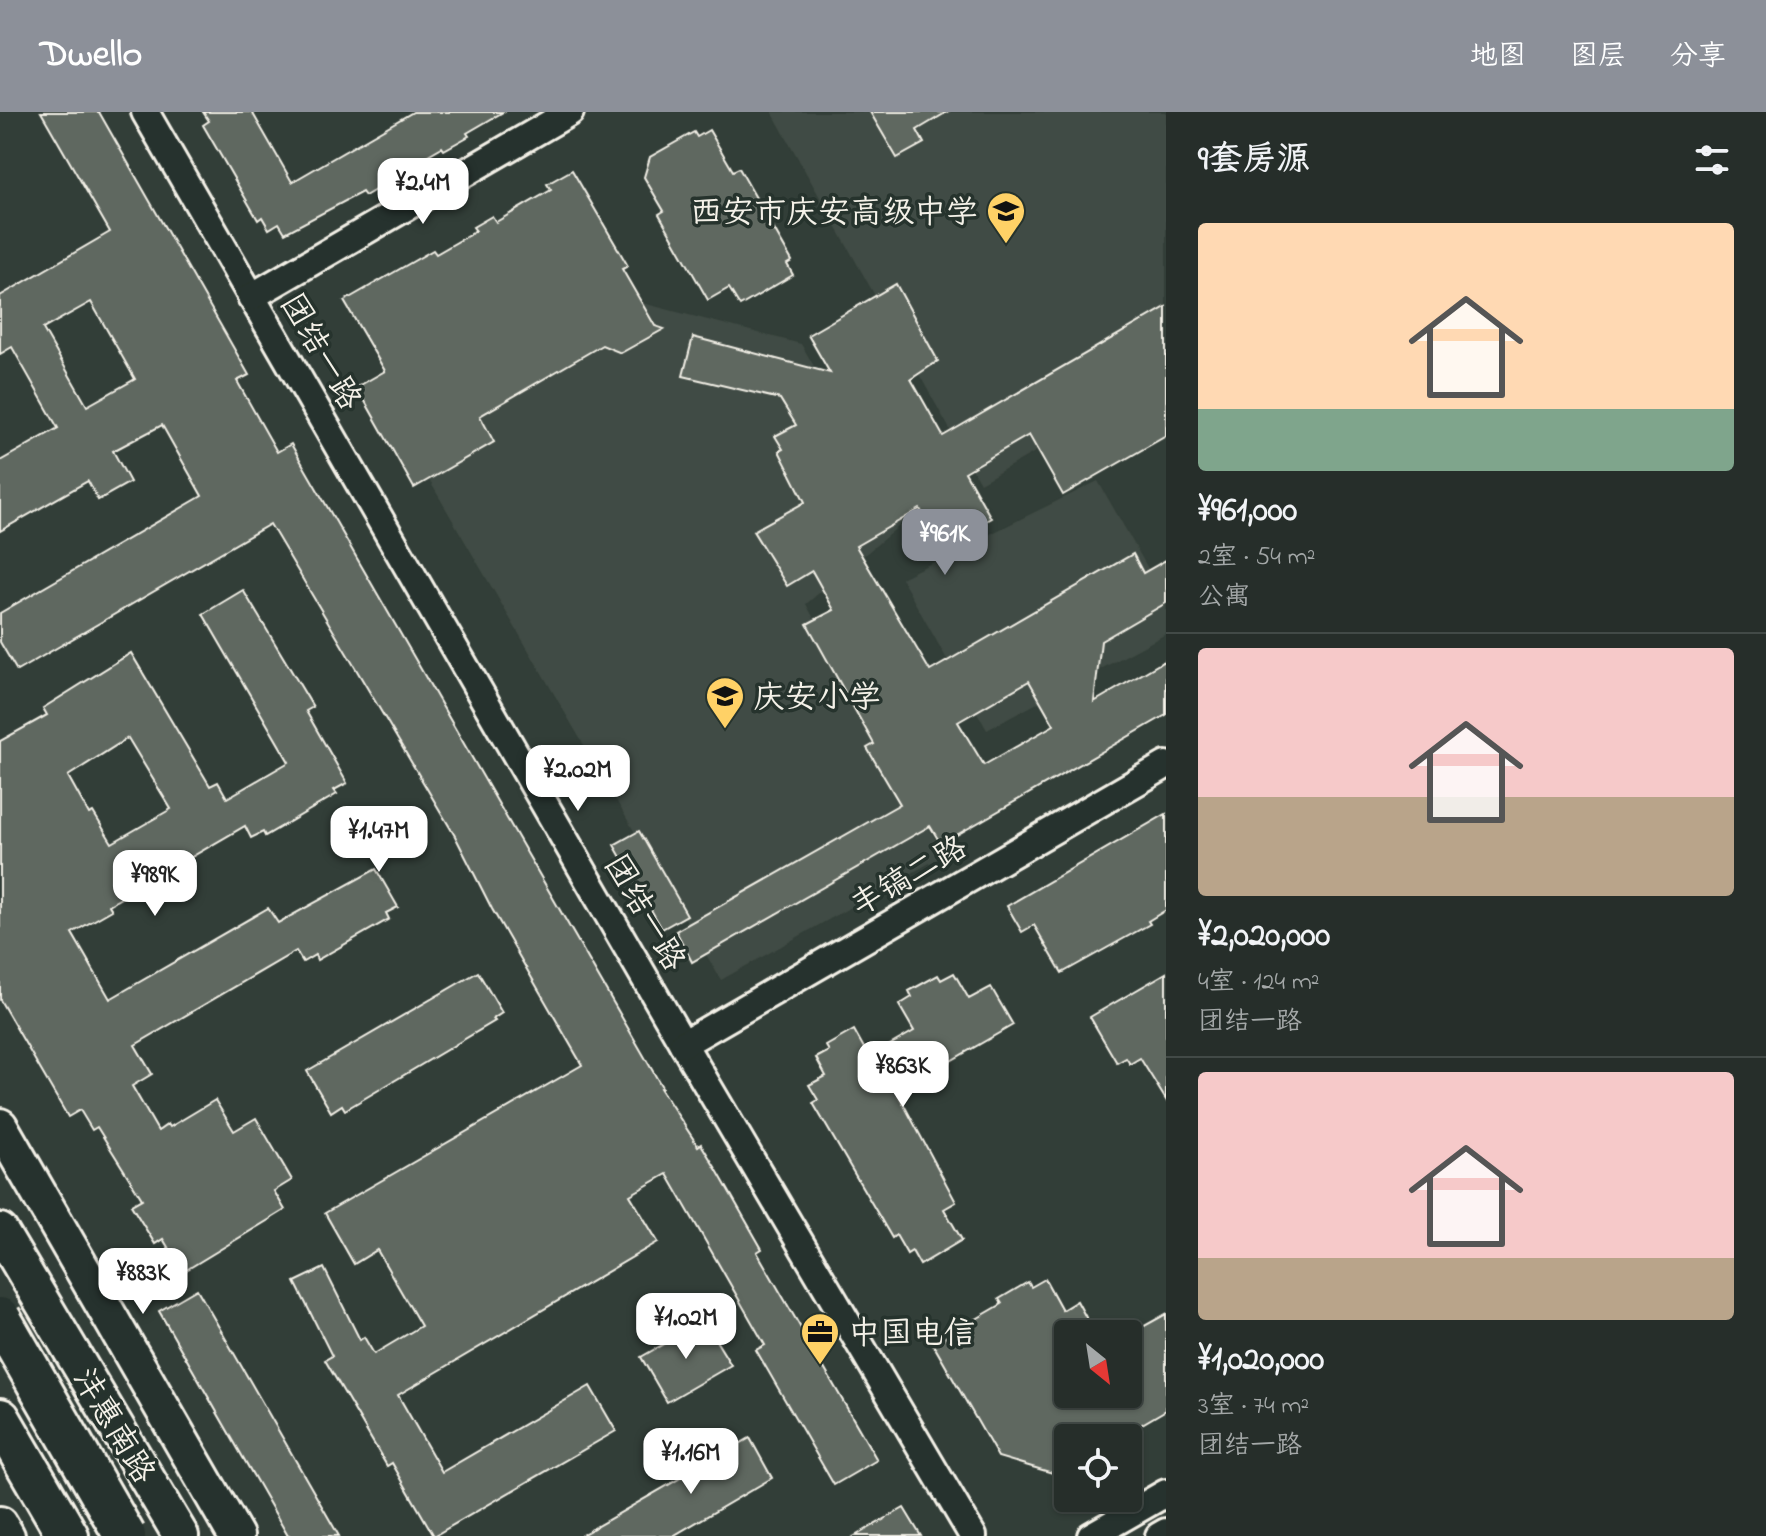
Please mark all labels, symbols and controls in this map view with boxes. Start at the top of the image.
text: Dwello [40,28,142,84]
text: 地图 [1470,37,1526,78]
text: 图层 [1570,37,1626,78]
text: 分享 [1670,37,1726,78]
text: 9套房源 [1198,136,1310,186]
icon: filters [1690,138,1734,182]
pin: ¥2.4M [367,158,479,226]
text: ¥2.4M [396,165,450,203]
school or university icon: 西安市庆安高级中学 [985,190,1027,245]
place label: 西安市庆安高级中学 [690,191,978,238]
icon: home [1394,275,1538,419]
street label: 团结一路 [267,286,371,420]
text: ¥961,000 [1198,487,1297,537]
pin: ¥961K [889,509,1001,577]
text: ¥961K [920,516,970,554]
text: 2室 · 54 m² [1198,539,1315,577]
text: 公寓 [1198,579,1250,617]
school or university icon: 庆安小学 [704,675,746,730]
place label: 庆安小学 [753,676,881,723]
icon: home [1394,700,1538,844]
pin: ¥2.02M [513,745,643,813]
text: ¥2.02M [544,752,612,790]
pin: ¥1.47M [314,806,444,874]
text: ¥1.47M [349,813,409,851]
street label: 丰镐二路 [843,826,977,930]
street label: 团结一路 [591,847,695,981]
pin: ¥989K [99,850,211,918]
text: ¥989K [131,857,179,895]
text: ¥2,020,000 [1198,912,1330,962]
text: 4室 · 124 m² [1198,964,1320,1002]
text: 团结一路 [1198,1004,1302,1042]
pin: ¥863K [847,1041,959,1109]
text: ¥863K [876,1048,930,1086]
icon: home [1394,1124,1538,1268]
pin: ¥883K [87,1248,199,1316]
text: ¥883K [117,1255,170,1293]
pin: ¥1.02M [621,1293,751,1361]
text: ¥1.02M [654,1300,718,1338]
office icon: 中国电信 [799,1311,841,1366]
place label: 中国电信 [848,1312,976,1359]
north arrow [1054,1320,1142,1408]
map controls [1054,1320,1142,1512]
text: ¥1,020,000 [1198,1336,1324,1386]
street label: 沣惠南路 [59,1360,165,1494]
text: 3室 · 74 m² [1198,1388,1309,1426]
button: locate [1054,1424,1142,1512]
pin: ¥1.16M [626,1428,756,1496]
text: 团结一路 [1198,1428,1302,1466]
text: ¥1.16M [661,1435,721,1473]

